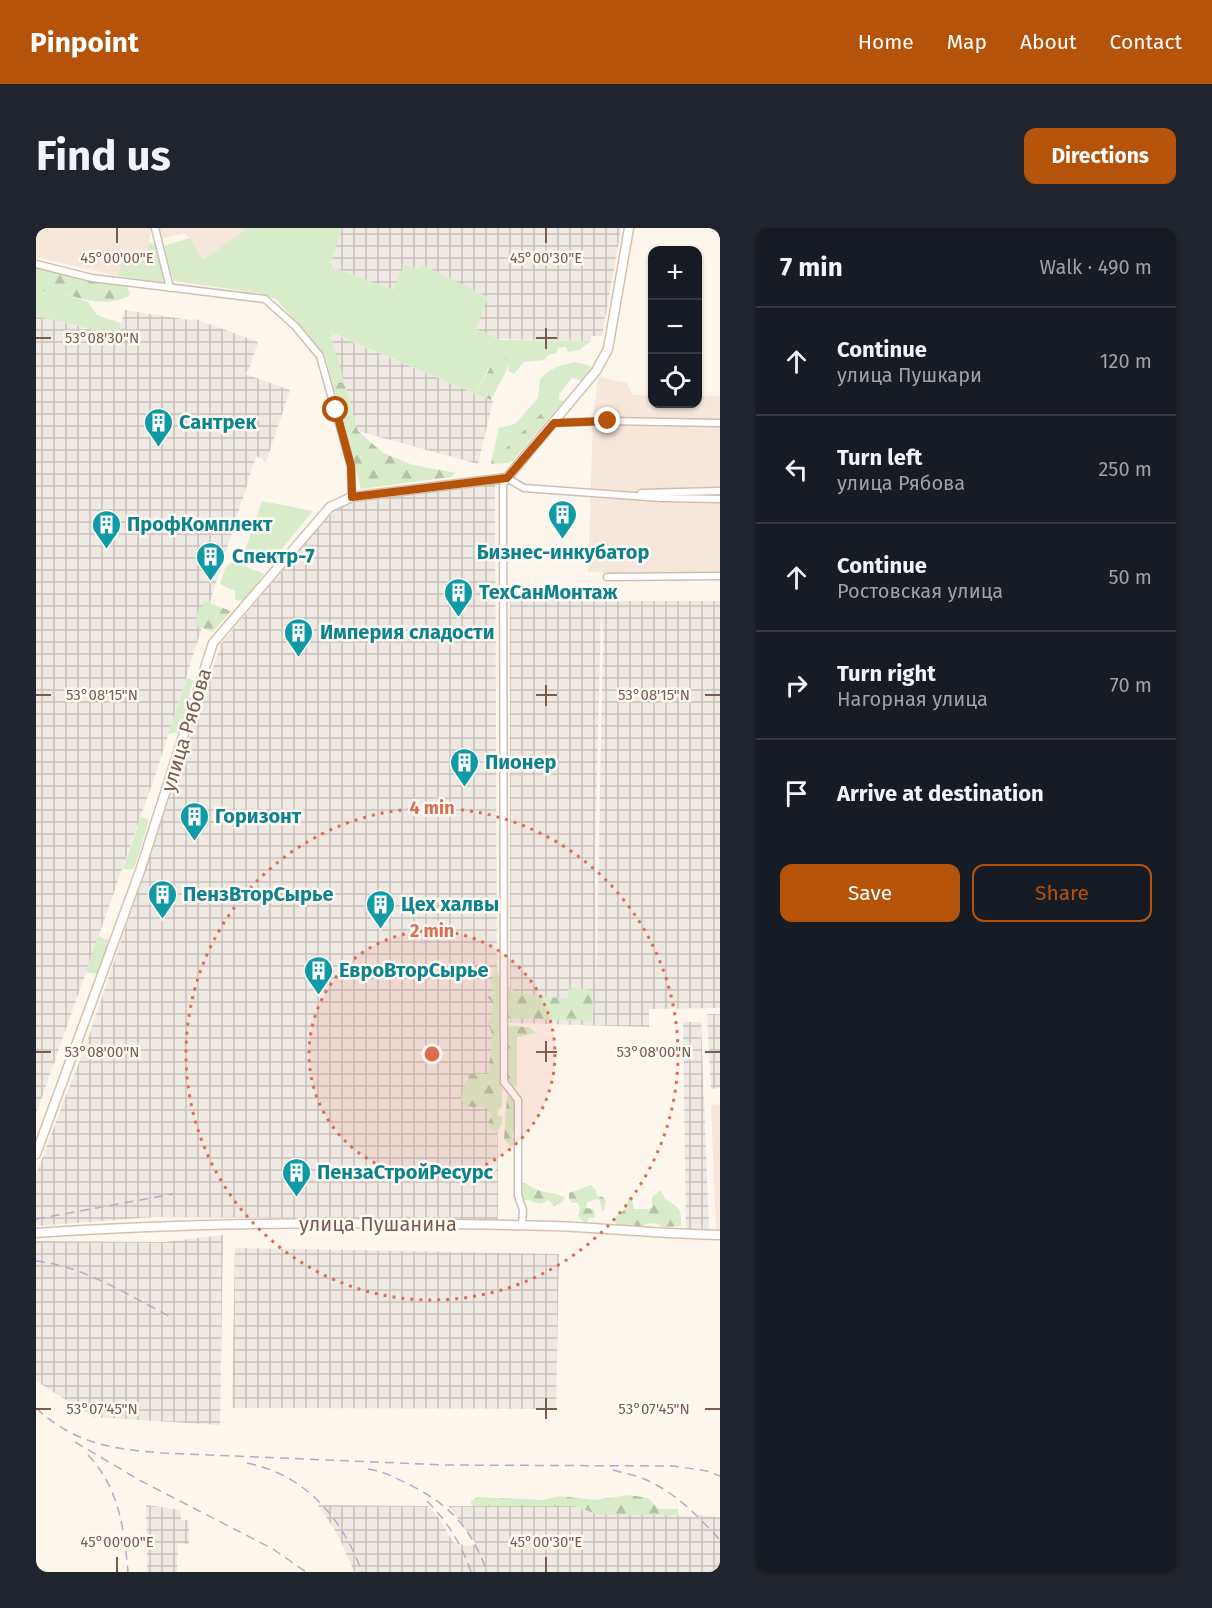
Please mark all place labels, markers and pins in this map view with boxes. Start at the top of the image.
building icon: Сантрек [142,406,174,448]
place label: Сантрек [179,410,257,434]
building icon: Бизнес-инкубатор [547,498,579,540]
building icon: ПрофКомплект [90,508,122,550]
place label: ПрофКомплект [127,512,273,536]
building icon: Спектр-7 [195,540,227,582]
place label: Бизнес-инкубатор [477,540,649,564]
place label: Спектр-7 [232,544,315,568]
building icon: ТехСанМонтаж [442,576,474,618]
place label: ТехСанМонтаж [479,580,618,604]
building icon: Империя сладости [283,616,315,658]
place label: Империя сладости [320,620,495,644]
building icon: Пионер [448,746,480,788]
place label: Пионер [485,750,557,774]
building icon: Горизонт [178,800,210,842]
place label: Горизонт [215,804,302,828]
building icon: ПензВторСырье [146,878,178,920]
place label: ПензВторСырье [183,882,334,906]
building icon: Цех халвы [364,888,396,930]
place label: Цех халвы [401,892,499,916]
building icon: ЕвроВторСырье [302,954,334,996]
place label: ЕвроВторСырье [339,958,489,982]
centre of rings [422,1044,442,1064]
building icon: ПензаСтройРесурс [280,1156,312,1198]
place label: ПензаСтройРесурс [317,1160,494,1184]

